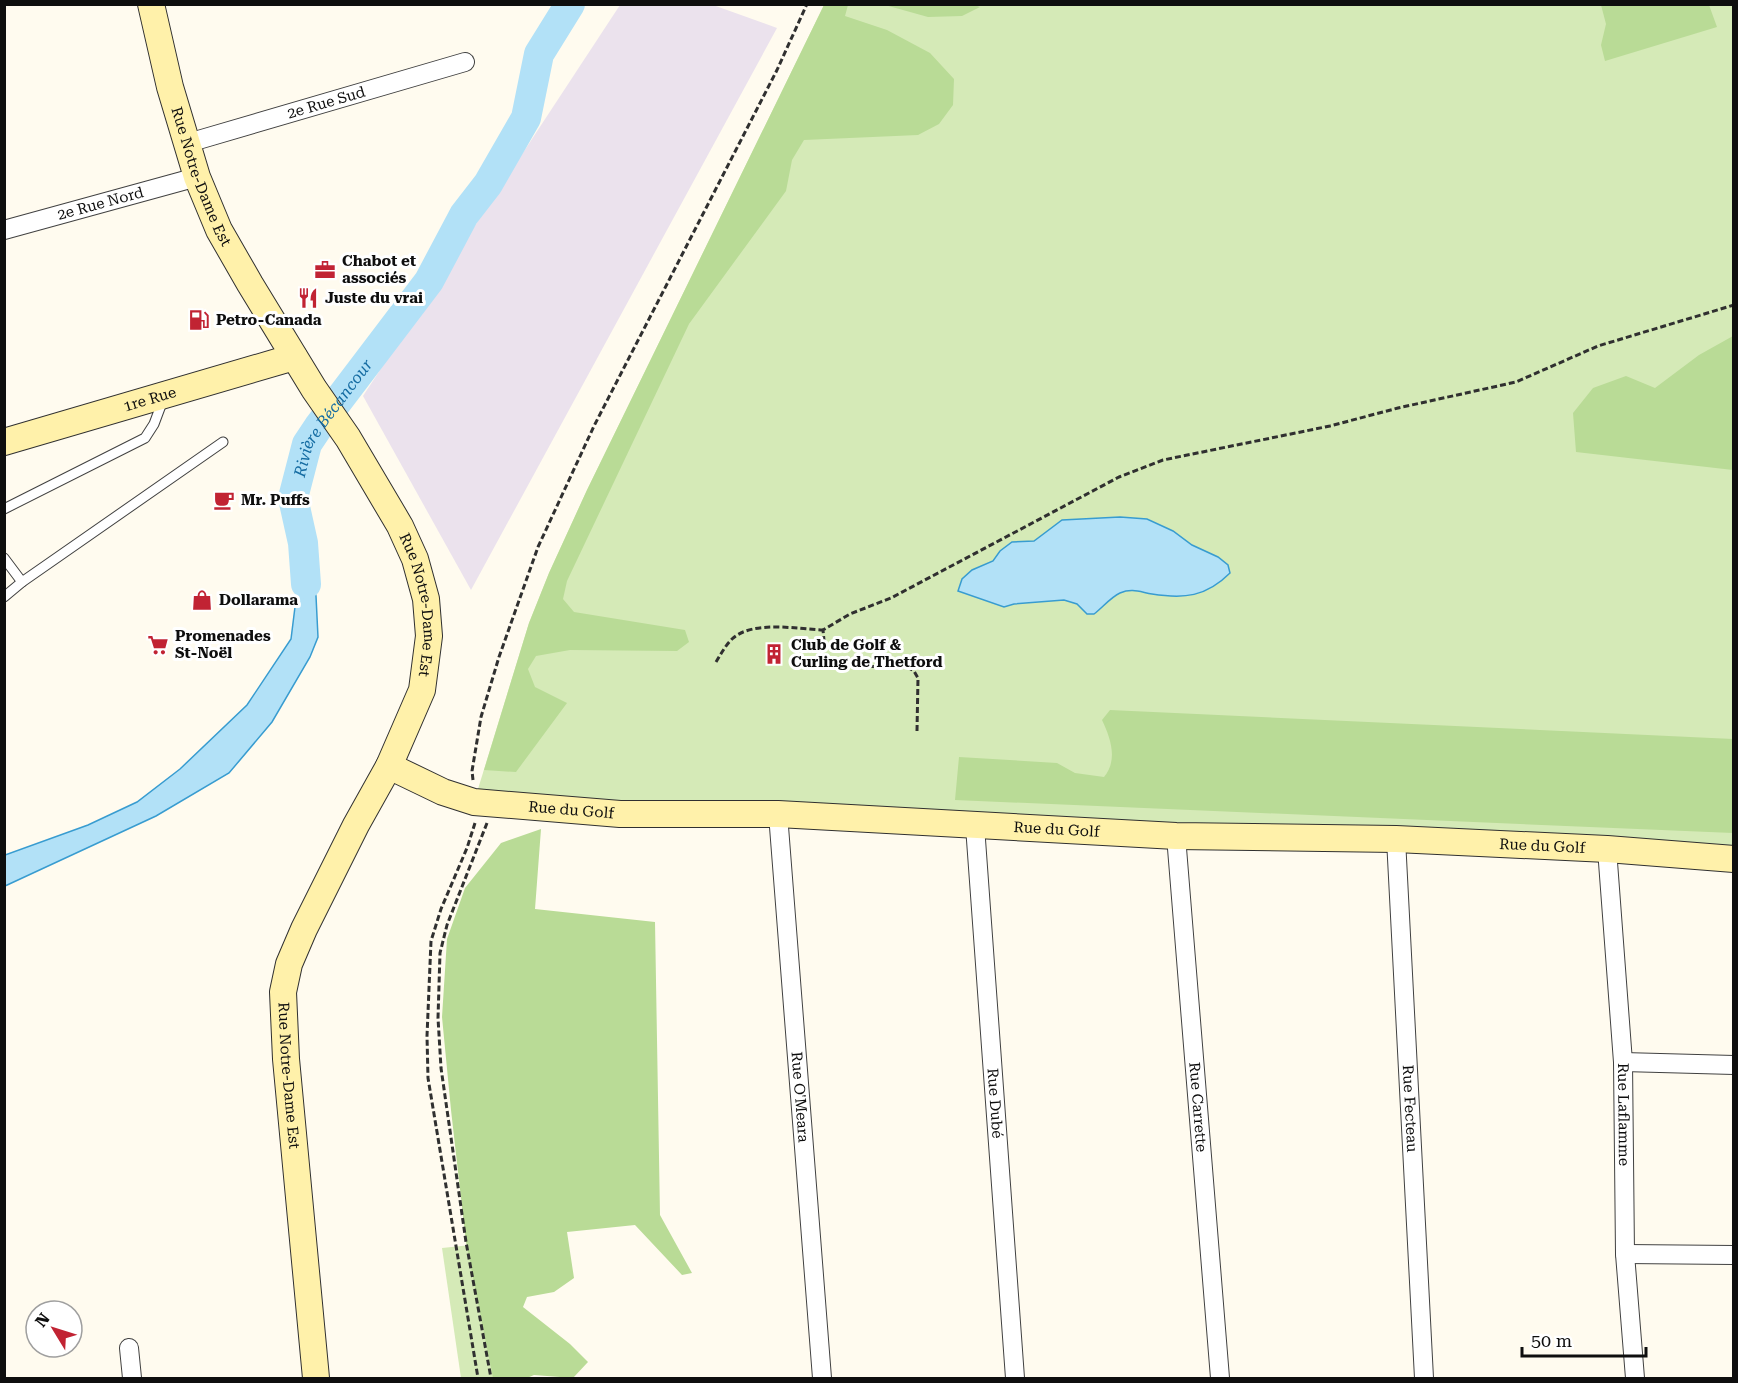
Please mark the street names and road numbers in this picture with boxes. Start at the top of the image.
street label: 2e Rue Sud [285,83,368,123]
street label: Rue Notre-Dame Est [167,105,236,250]
street label: 2e Rue Nord [55,183,146,224]
street label: 1re Rue [121,383,178,416]
street label: Rue Notre-Dame Est [395,530,439,678]
street label: Rue du Golf [528,797,616,823]
street label: Rue du Golf [1013,818,1101,841]
street label: Rue du Golf [1499,835,1587,857]
street label: Rue Notre-Dame Est [274,1002,303,1150]
street label: Rue O'Meara [788,1051,813,1143]
street label: Rue Carrette [1185,1061,1211,1153]
street label: Rue Laflamme [1614,1063,1633,1166]
street label: Rue Fecteau [1399,1064,1421,1153]
street label: Rue Dubé [984,1067,1007,1139]

